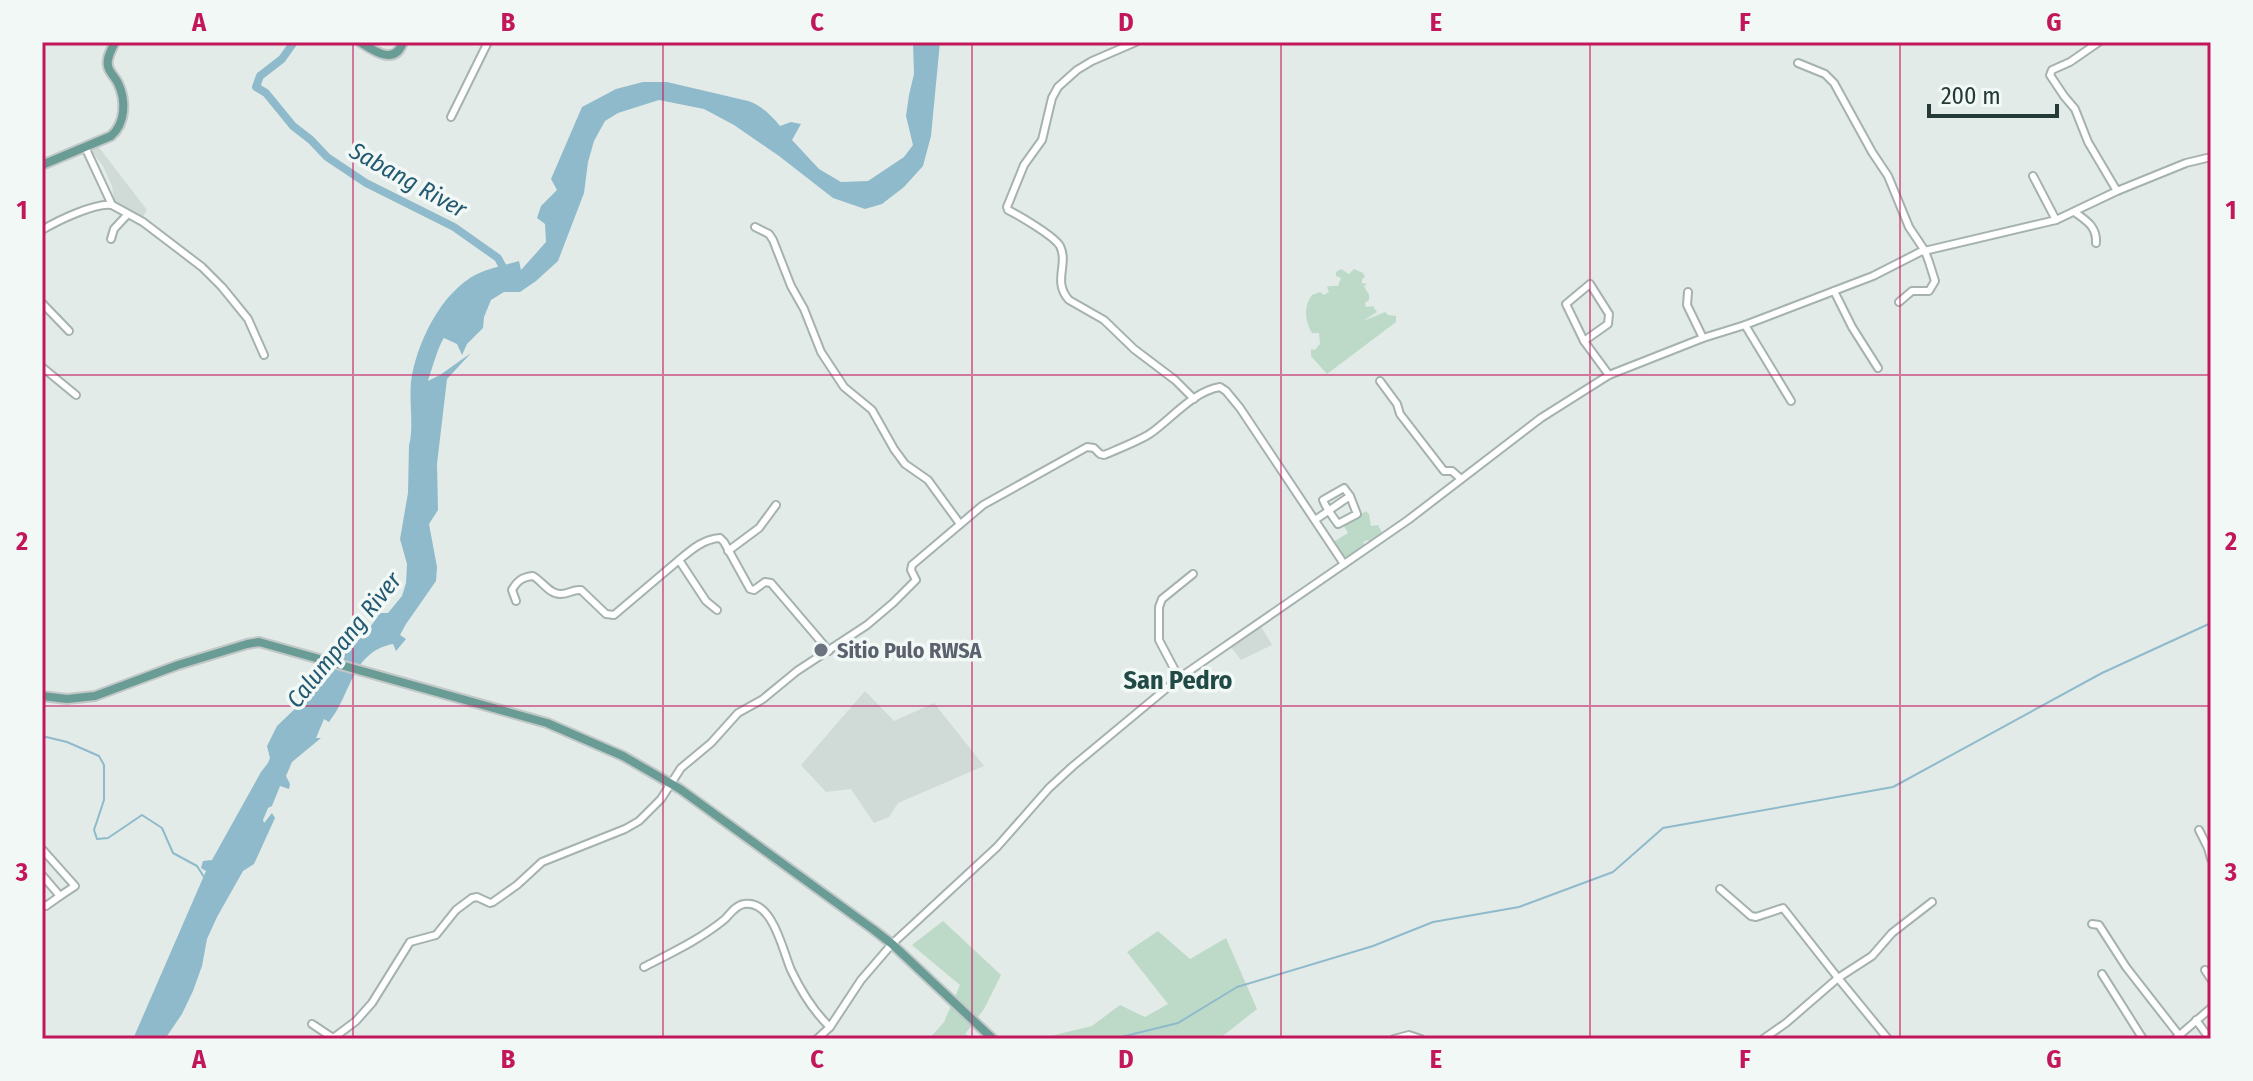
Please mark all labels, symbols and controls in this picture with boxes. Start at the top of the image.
text: A [191,7,207,38]
text: B [501,7,516,38]
text: C [810,7,824,38]
text: D [1118,7,1134,38]
text: E [1430,7,1442,38]
text: F [1739,7,1751,38]
text: G [2046,7,2062,38]
scale bar [1929,68,2057,118]
text: 200 m [1941,82,2001,110]
water label: Sabang River [344,136,472,224]
text: 1 [17,195,28,226]
text: 1 [2226,195,2237,226]
text: 2 [15,526,28,557]
text: 2 [2224,526,2237,557]
water label: Calumpang River [281,566,408,713]
place label: Sitio Pulo RWSA [837,637,982,664]
marker: Sitio Pulo RWSA [812,641,830,659]
district label: San Pedro [1124,665,1233,696]
text: 3 [15,857,28,888]
text: 3 [2224,857,2237,888]
text: A [191,1044,207,1075]
text: B [501,1044,516,1075]
text: C [810,1044,824,1075]
text: D [1118,1044,1134,1075]
text: E [1430,1044,1442,1075]
text: F [1739,1044,1751,1075]
text: G [2046,1044,2062,1075]

